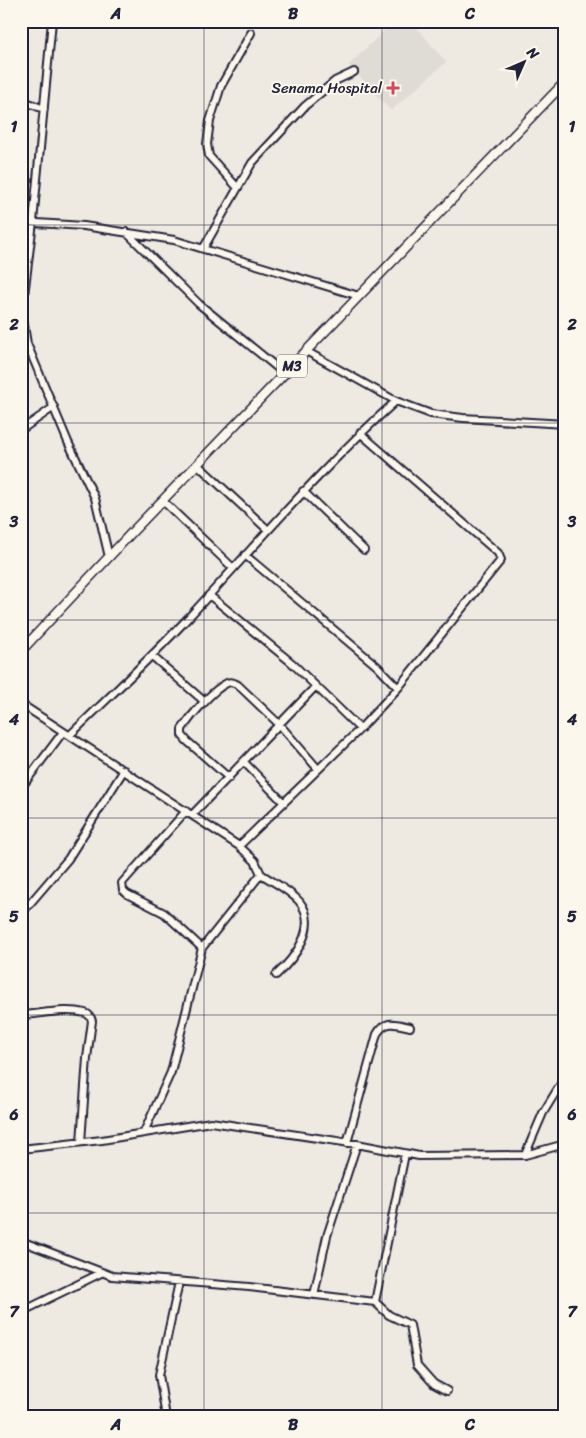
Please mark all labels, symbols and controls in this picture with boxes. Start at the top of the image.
text: A [110,0,121,28]
text: B [288,0,299,28]
text: C [464,0,476,28]
north arrow [498,38,548,88]
text: N [520,40,545,66]
place label: Senama Hospital [271,75,383,101]
marker: Senama Hospital [386,81,400,95]
text: 1 [11,112,18,141]
text: 1 [569,112,576,141]
text: 2 [8,310,19,339]
text: 2 [566,310,577,339]
road number: M3 [277,354,307,378]
text: 3 [9,507,19,536]
text: 3 [567,507,577,536]
text: 4 [8,705,19,734]
text: 4 [566,705,577,734]
text: 5 [9,902,19,931]
text: 5 [567,902,577,931]
text: 6 [8,1100,19,1129]
text: 6 [566,1100,577,1129]
text: 7 [9,1297,20,1326]
text: 7 [567,1297,578,1326]
text: A [110,1410,121,1438]
text: B [288,1410,299,1438]
text: C [464,1410,476,1438]

